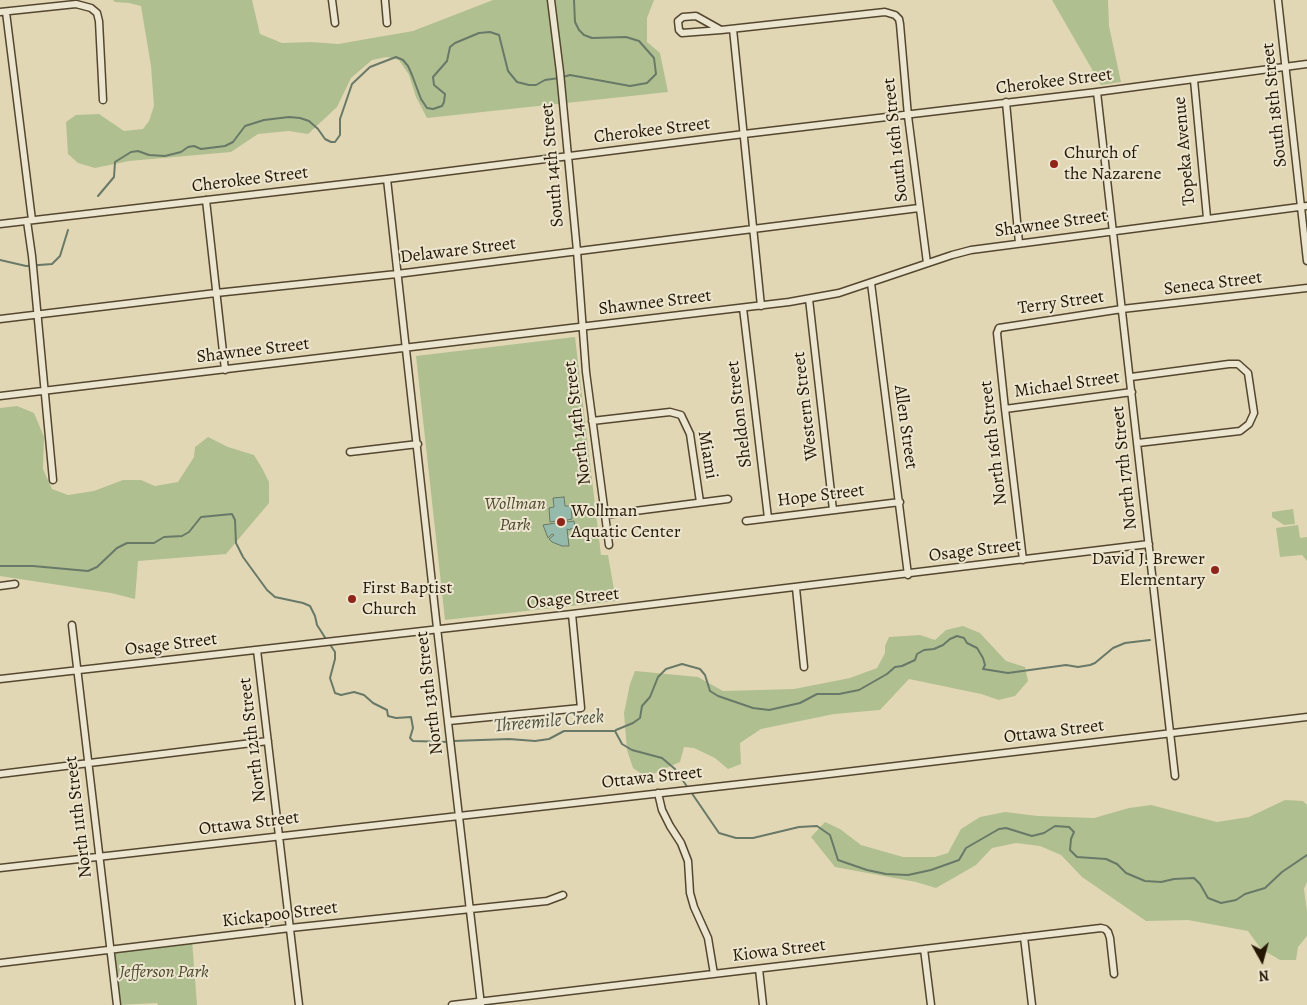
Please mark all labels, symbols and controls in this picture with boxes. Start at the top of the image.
street label: South 18th Street [1258,42,1292,168]
street label: Cherokee Street [995,64,1113,100]
street label: South 16th Street [879,77,913,203]
street label: Topeka Avenue [1169,96,1201,206]
street label: South 14th Street [537,102,569,228]
street label: Cherokee Street [593,113,711,149]
place label: Church of the Nazarene [1064,143,1162,186]
marker: Church of the Nazarene [1048,158,1060,170]
street label: Cherokee Street [191,162,309,198]
street label: Shawnee Street [993,205,1109,243]
street label: Delaware Street [399,233,517,269]
street label: Seneca Street [1163,267,1263,301]
street label: Shawnee Street [597,285,713,321]
street label: Terry Street [1017,286,1105,320]
street label: Shawnee Street [195,333,311,369]
street label: Western Street [789,350,823,462]
street label: Sheldon Street [723,359,757,469]
street label: North 14th Street [560,360,596,486]
street label: Michael Street [1013,367,1121,403]
street label: North 16th Street [976,379,1012,507]
street label: Allen Street [888,384,922,470]
street label: North 17th Street [1108,405,1142,531]
street label: Miami [692,429,722,481]
street label: Hope Street [776,480,866,512]
park label: Wollman Park [484,494,546,536]
place label: Wollman Aquatic Center [571,501,681,544]
marker: Wollman Aquatic Center [555,516,567,528]
street label: Osage Street [928,535,1022,567]
place label: David J. Brewer Elementary [1091,549,1205,592]
marker: David J. Brewer Elementary [1209,564,1221,576]
place label: First Baptist Church [362,578,452,620]
street label: Osage Street [526,583,620,615]
marker: First Baptist Church [346,593,358,605]
street label: Osage Street [124,629,218,661]
street label: North 13th Street [412,630,448,756]
street label: North 12th Street [235,676,271,804]
water label: Threemile Creek [493,706,605,738]
street label: Ottawa Street [1003,715,1105,749]
street label: North 11th Street [61,755,97,879]
street label: Ottawa Street [601,762,703,794]
street label: Ottawa Street [198,807,300,841]
street label: Kickapoo Street [221,897,339,933]
street label: Kiowa Street [731,935,827,967]
north arrow [1237,935,1287,985]
park label: Jefferson Park [119,962,209,984]
text: N [1258,965,1270,985]

